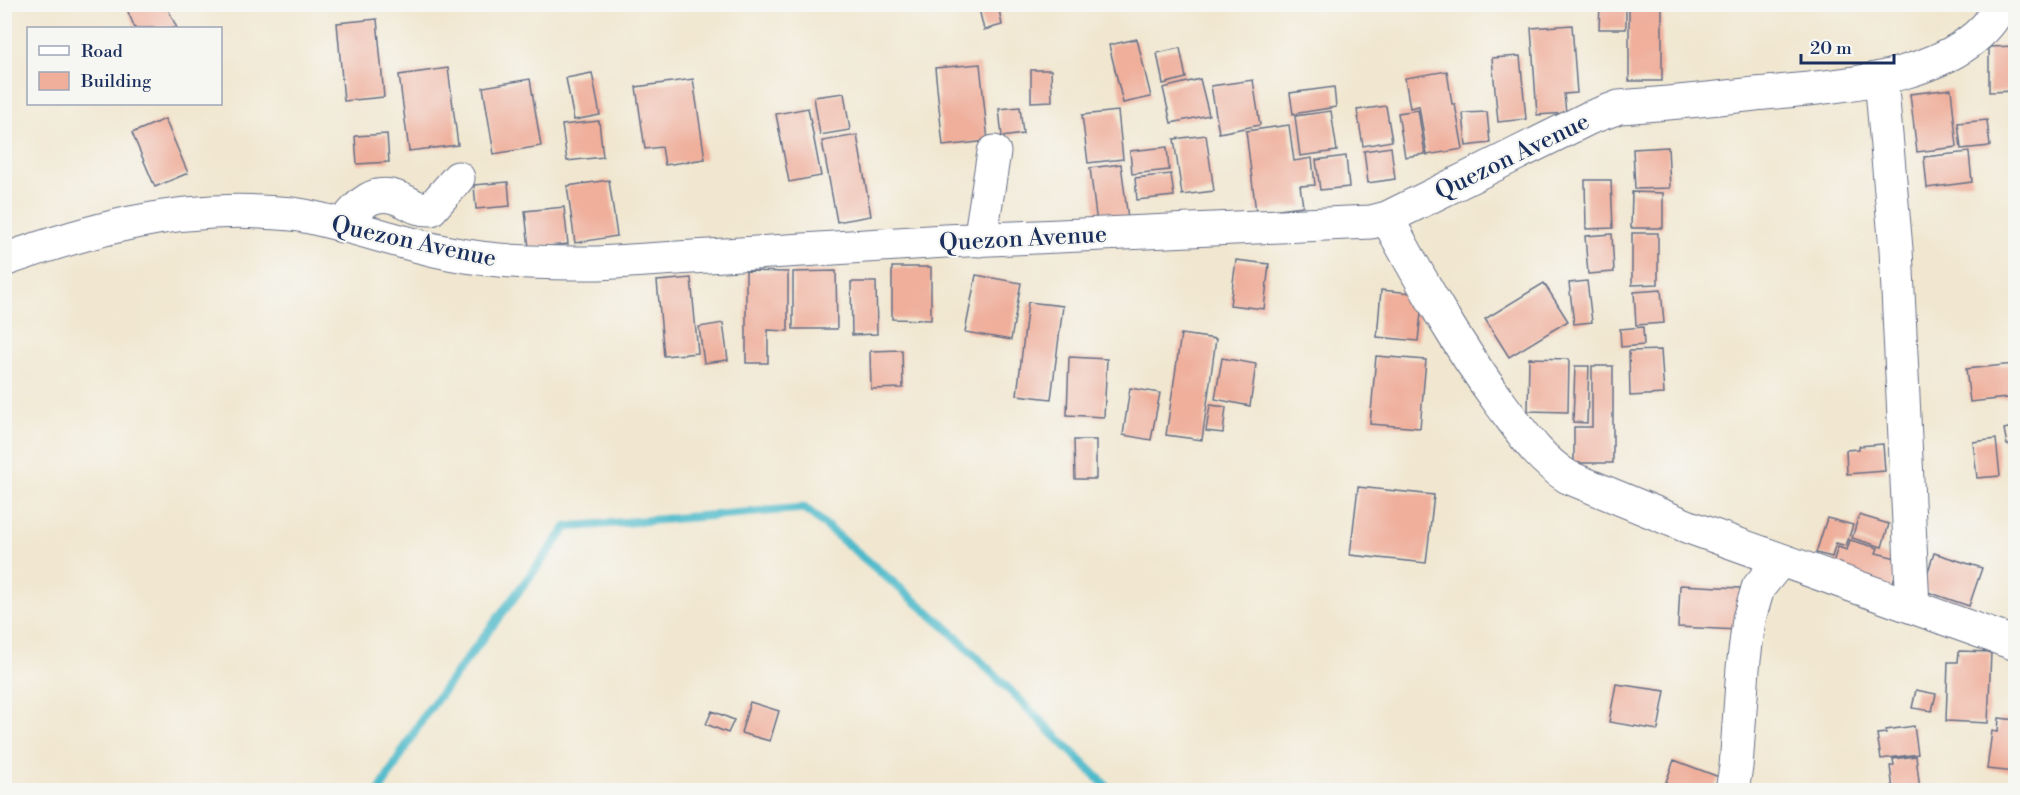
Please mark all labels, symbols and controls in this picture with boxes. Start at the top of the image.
legend [27,27,222,105]
scale bar [1801,27,1894,65]
text: 20 m [1810,37,1852,60]
text: Road [81,40,124,63]
text: Building [80,70,152,93]
street label: Quezon Avenue [1430,107,1594,207]
street label: Quezon Avenue [329,210,499,274]
street label: Quezon Avenue [938,220,1108,258]

